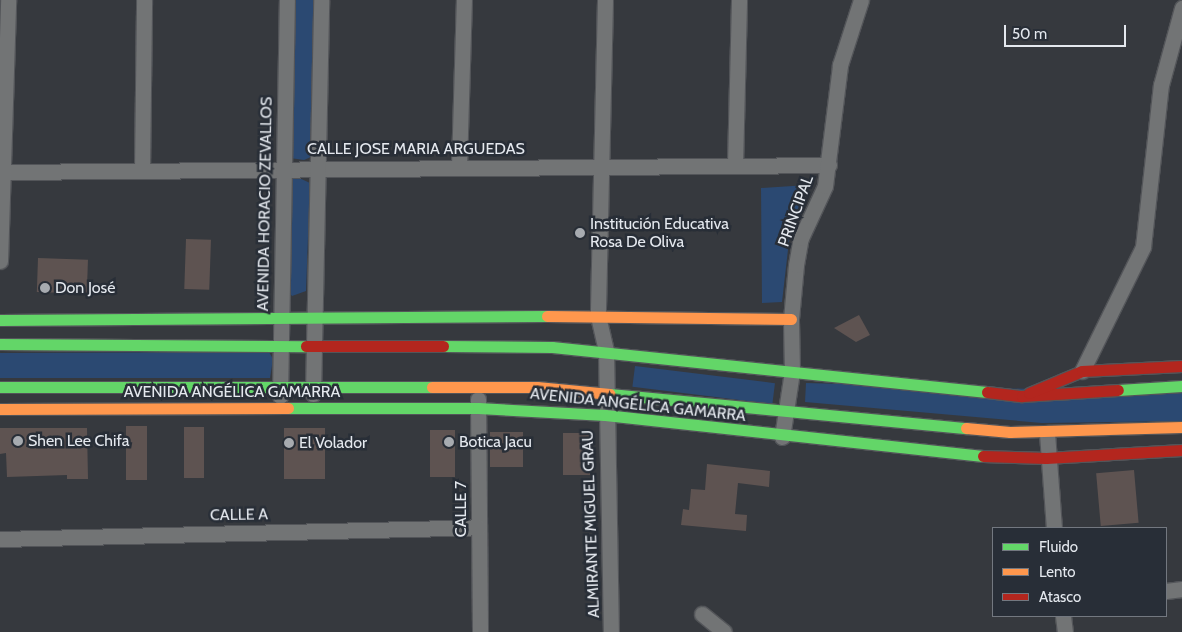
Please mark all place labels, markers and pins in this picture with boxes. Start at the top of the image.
place label: Institución Educativa Rosa De Oliva [590,214,729,252]
marker: Institución Educativa Rosa De Oliva [574,227,586,239]
place label: Don José [55,278,115,298]
marker: Don José [39,282,51,294]
place label: Shen Lee Chifa [28,431,129,451]
place label: Botica Jacu [459,432,532,452]
place label: El Volador [299,433,367,453]
marker: Shen Lee Chifa [12,435,24,447]
marker: Botica Jacu [443,436,455,448]
marker: El Volador [283,437,295,449]

